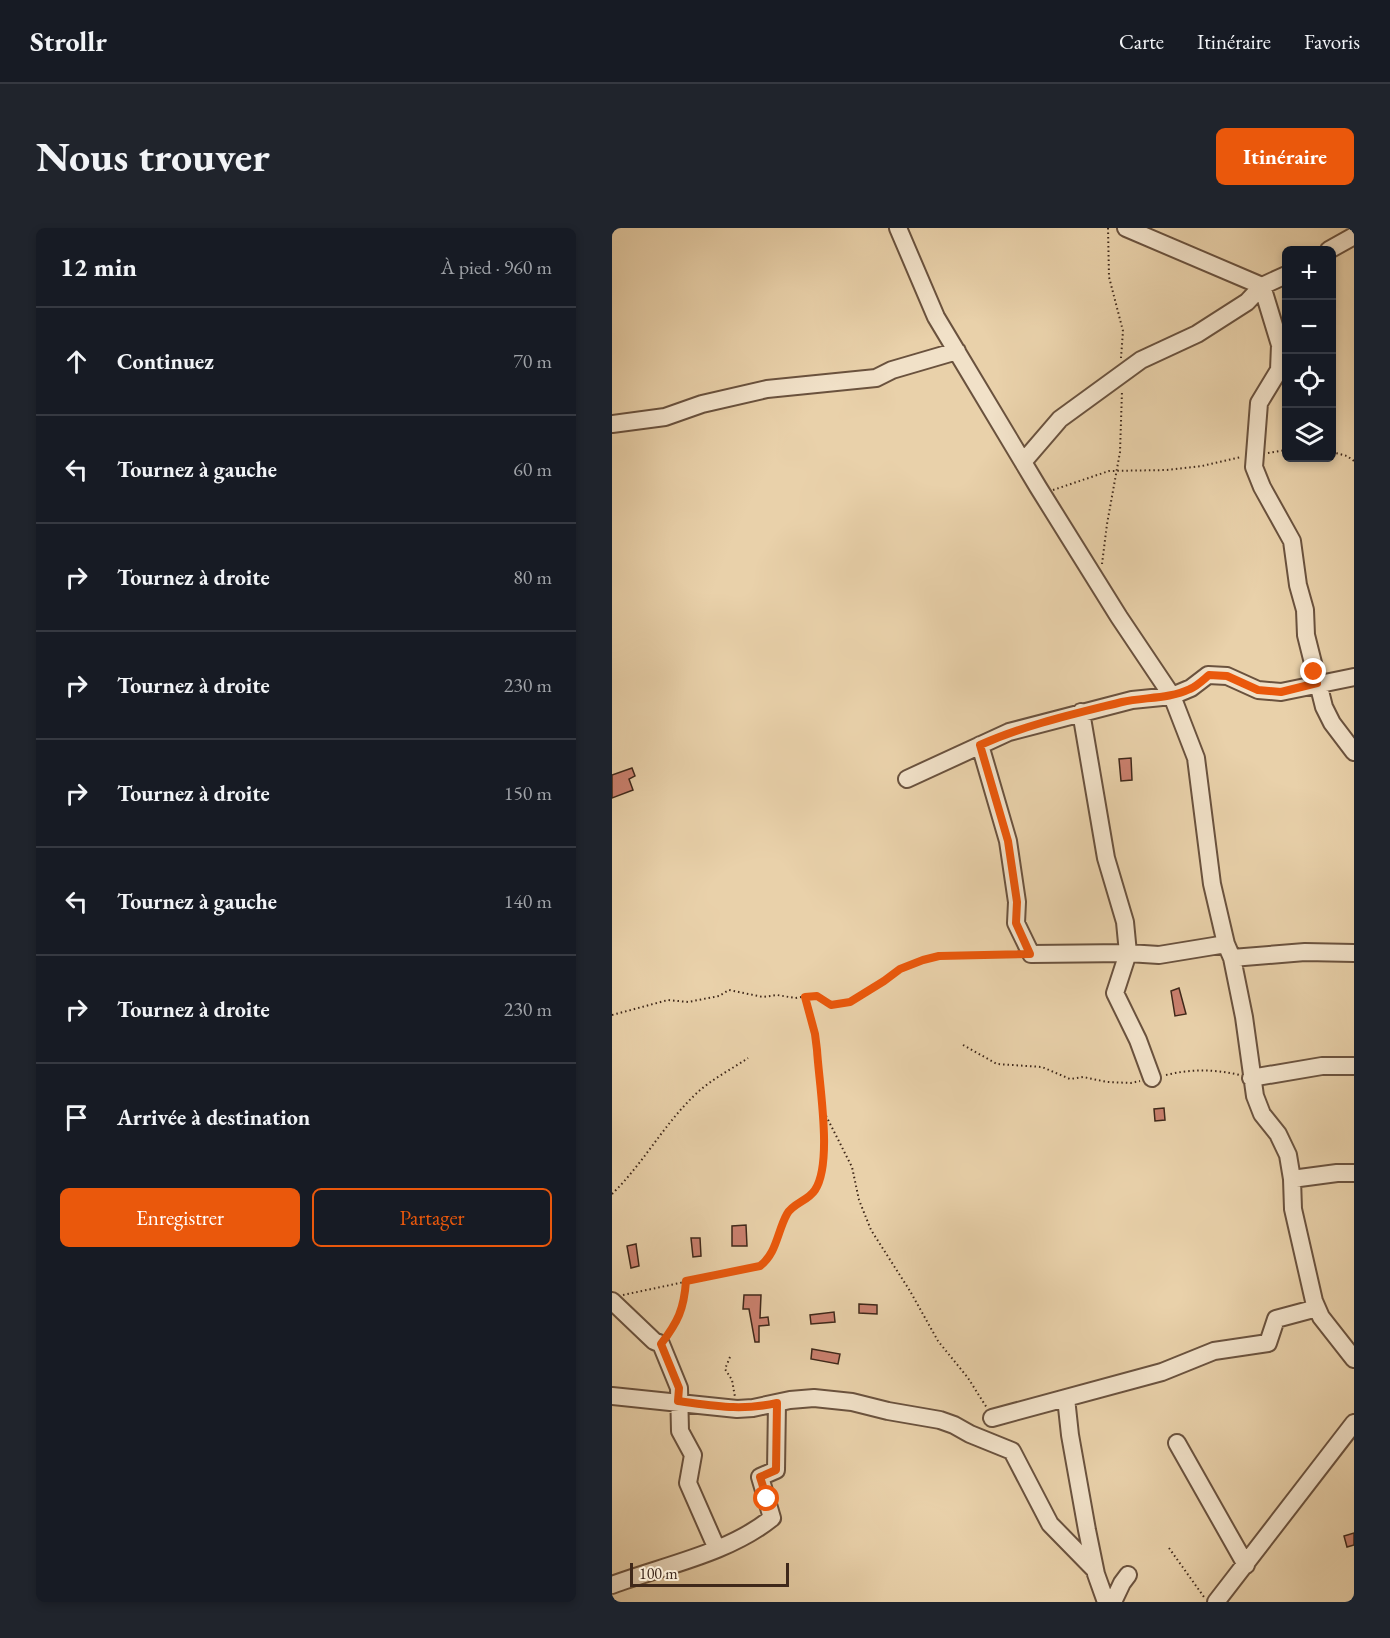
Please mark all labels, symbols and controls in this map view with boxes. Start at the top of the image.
text: Strollr [30,23,107,59]
text: Carte [1119,28,1164,55]
text: Itinéraire [1197,28,1271,55]
text: Favoris [1304,28,1360,55]
button: Itinéraire [1216,128,1354,185]
text: Nous trouver [36,129,270,184]
map controls [1282,246,1336,462]
button: + [1282,246,1336,300]
text: 12 min [60,250,137,284]
text: À pied · 960 m [441,254,552,280]
button: − [1282,300,1336,354]
icon: ahead [60,345,93,378]
text: Continuez [117,347,214,376]
text: 70 m [513,348,552,374]
button: locate [1282,354,1336,408]
button: layers [1282,408,1336,462]
icon: left [60,453,93,486]
text: Tournez à gauche [117,455,277,484]
text: 60 m [513,456,552,482]
icon: right [60,561,93,594]
text: Tournez à droite [117,563,270,592]
text: 80 m [513,564,552,590]
route end [1300,658,1326,684]
icon: right [60,669,93,702]
text: Tournez à droite [117,671,270,700]
text: 230 m [504,672,552,698]
icon: right [60,777,93,810]
text: Tournez à droite [117,779,270,808]
text: 150 m [504,780,552,806]
icon: left [60,885,93,918]
text: Tournez à gauche [117,887,277,916]
text: 140 m [504,888,552,914]
icon: right [60,993,93,1026]
text: Tournez à droite [117,995,270,1024]
text: 230 m [504,996,552,1022]
icon: arrive [60,1101,93,1134]
text: Arrivée à destination [117,1103,310,1132]
button: Enregistrer [60,1188,300,1247]
button: Partager [312,1188,552,1247]
route start [753,1485,779,1511]
scale bar [630,1560,789,1588]
text: 100 m [639,1563,678,1584]

